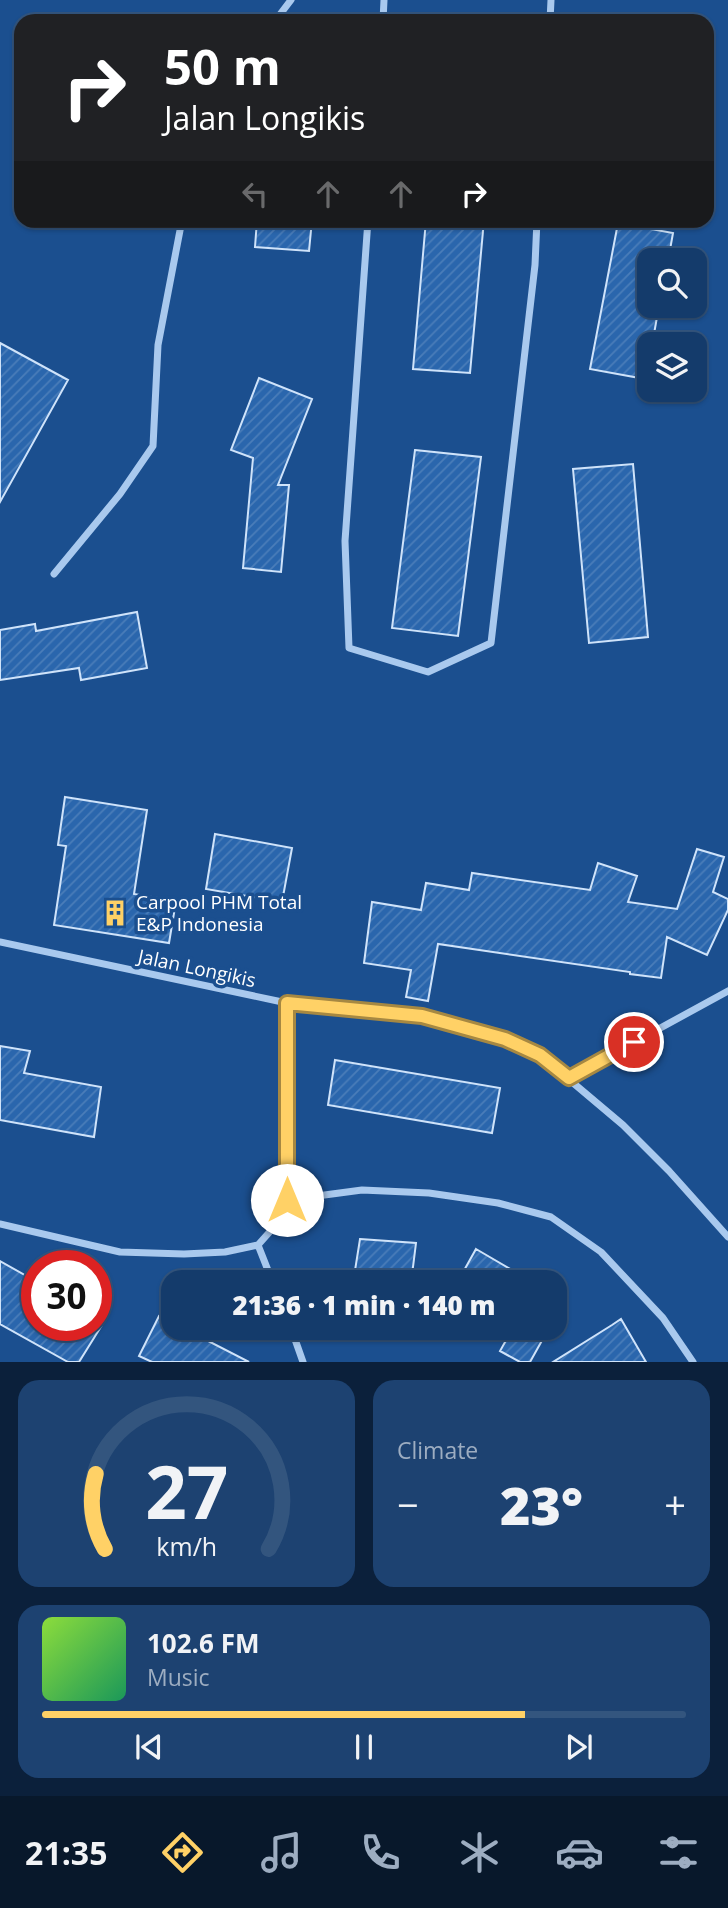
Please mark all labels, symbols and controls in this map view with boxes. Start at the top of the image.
text: 50 m [164,33,281,99]
icon: right [49,42,140,133]
text: Jalan Longikis [164,96,365,139]
icon: left [236,175,274,213]
icon: ahead [309,175,347,213]
icon: ahead [382,175,420,213]
icon: right [455,175,493,213]
map controls [637,248,707,402]
button: search [637,248,707,318]
button: layers [637,332,707,402]
place label: Carpool PHM Total E&P Indonesia [136,889,302,937]
building icon: Carpool PHM Total E&P Indonesia [100,898,130,928]
street label: Jalan Longikis [134,942,258,993]
pin [604,1012,664,1072]
icon: arrive [615,1023,653,1061]
position arrow [250,1163,324,1237]
speed limit sign: 30 [21,1250,112,1341]
text: 21:36 · 1 min · 140 m [233,1287,495,1323]
text: Climate [397,1434,478,1466]
text: 27 [145,1442,228,1541]
text: 23° [500,1469,583,1540]
text: − [397,1478,419,1530]
text: + [664,1478,686,1530]
text: km/h [156,1529,217,1563]
text: 102.6 FM [147,1625,259,1661]
text: Music [147,1661,210,1693]
icon: previous [130,1728,168,1766]
icon: pause [345,1728,383,1766]
icon: next [560,1728,598,1766]
icon: directions [158,1828,207,1877]
icon: music [257,1828,306,1877]
icon: phone [356,1828,405,1877]
icon: climate [455,1828,504,1877]
icon: car [555,1828,604,1877]
icon: filters [654,1828,703,1877]
text: 21:35 [25,1831,107,1874]

